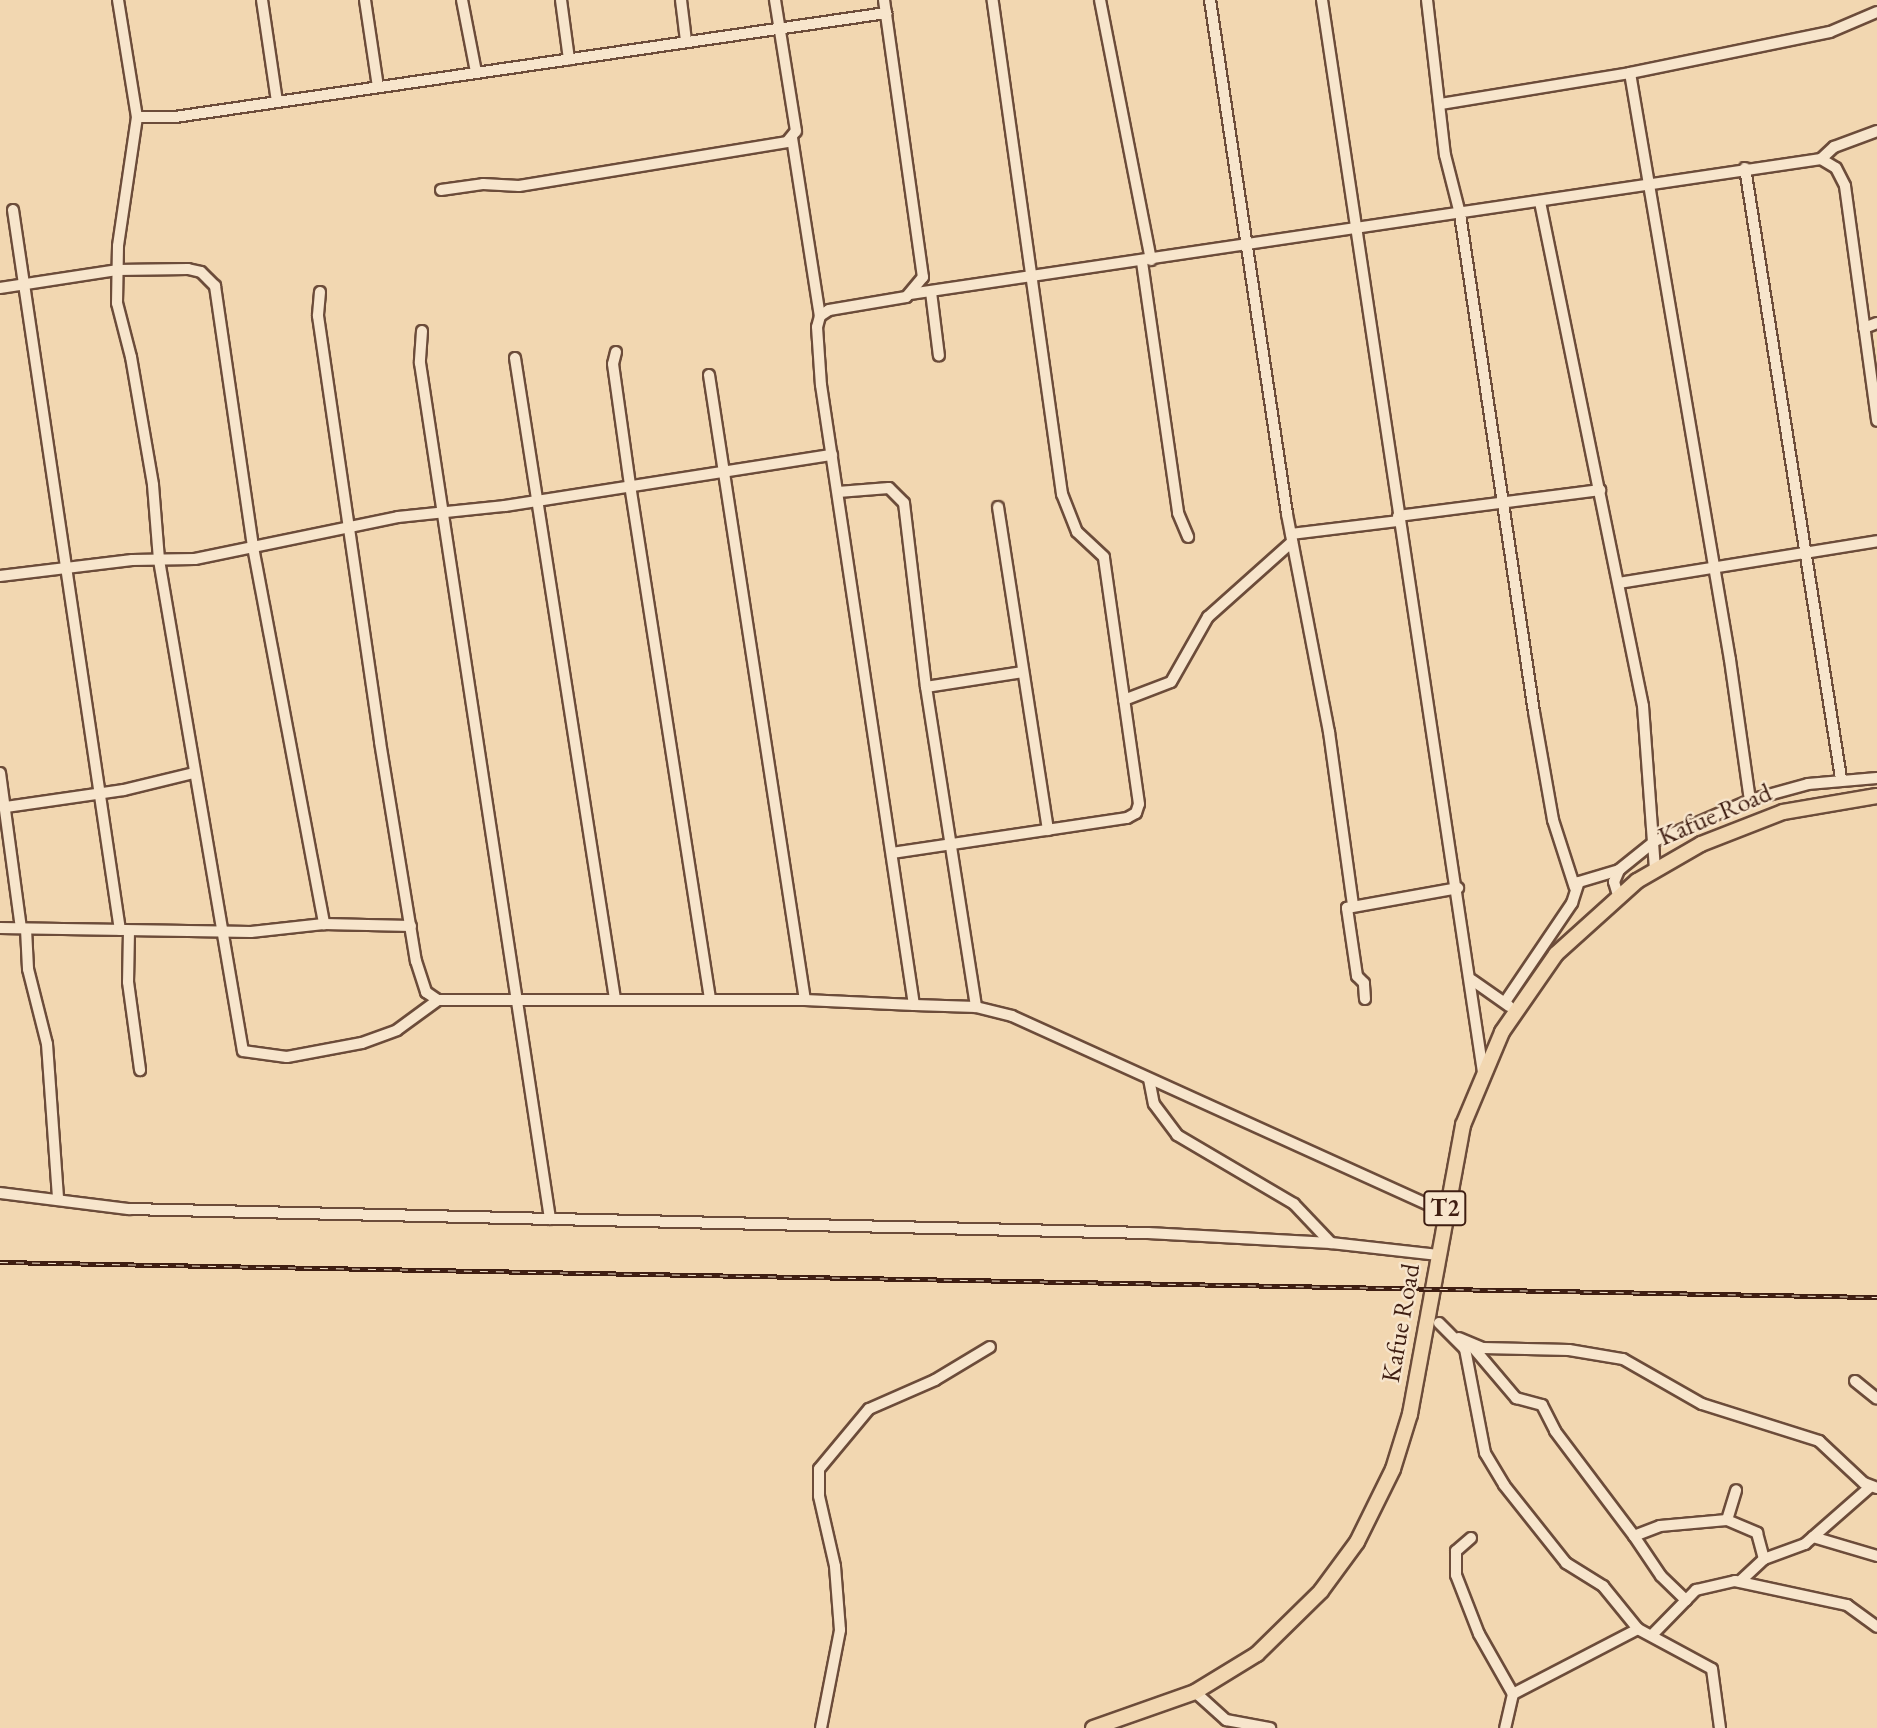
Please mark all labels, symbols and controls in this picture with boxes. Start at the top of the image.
street label: Kafue Road [1654,777,1776,853]
road number: T2 [1422,1188,1468,1228]
street label: Kafue Road [1375,1261,1427,1385]

